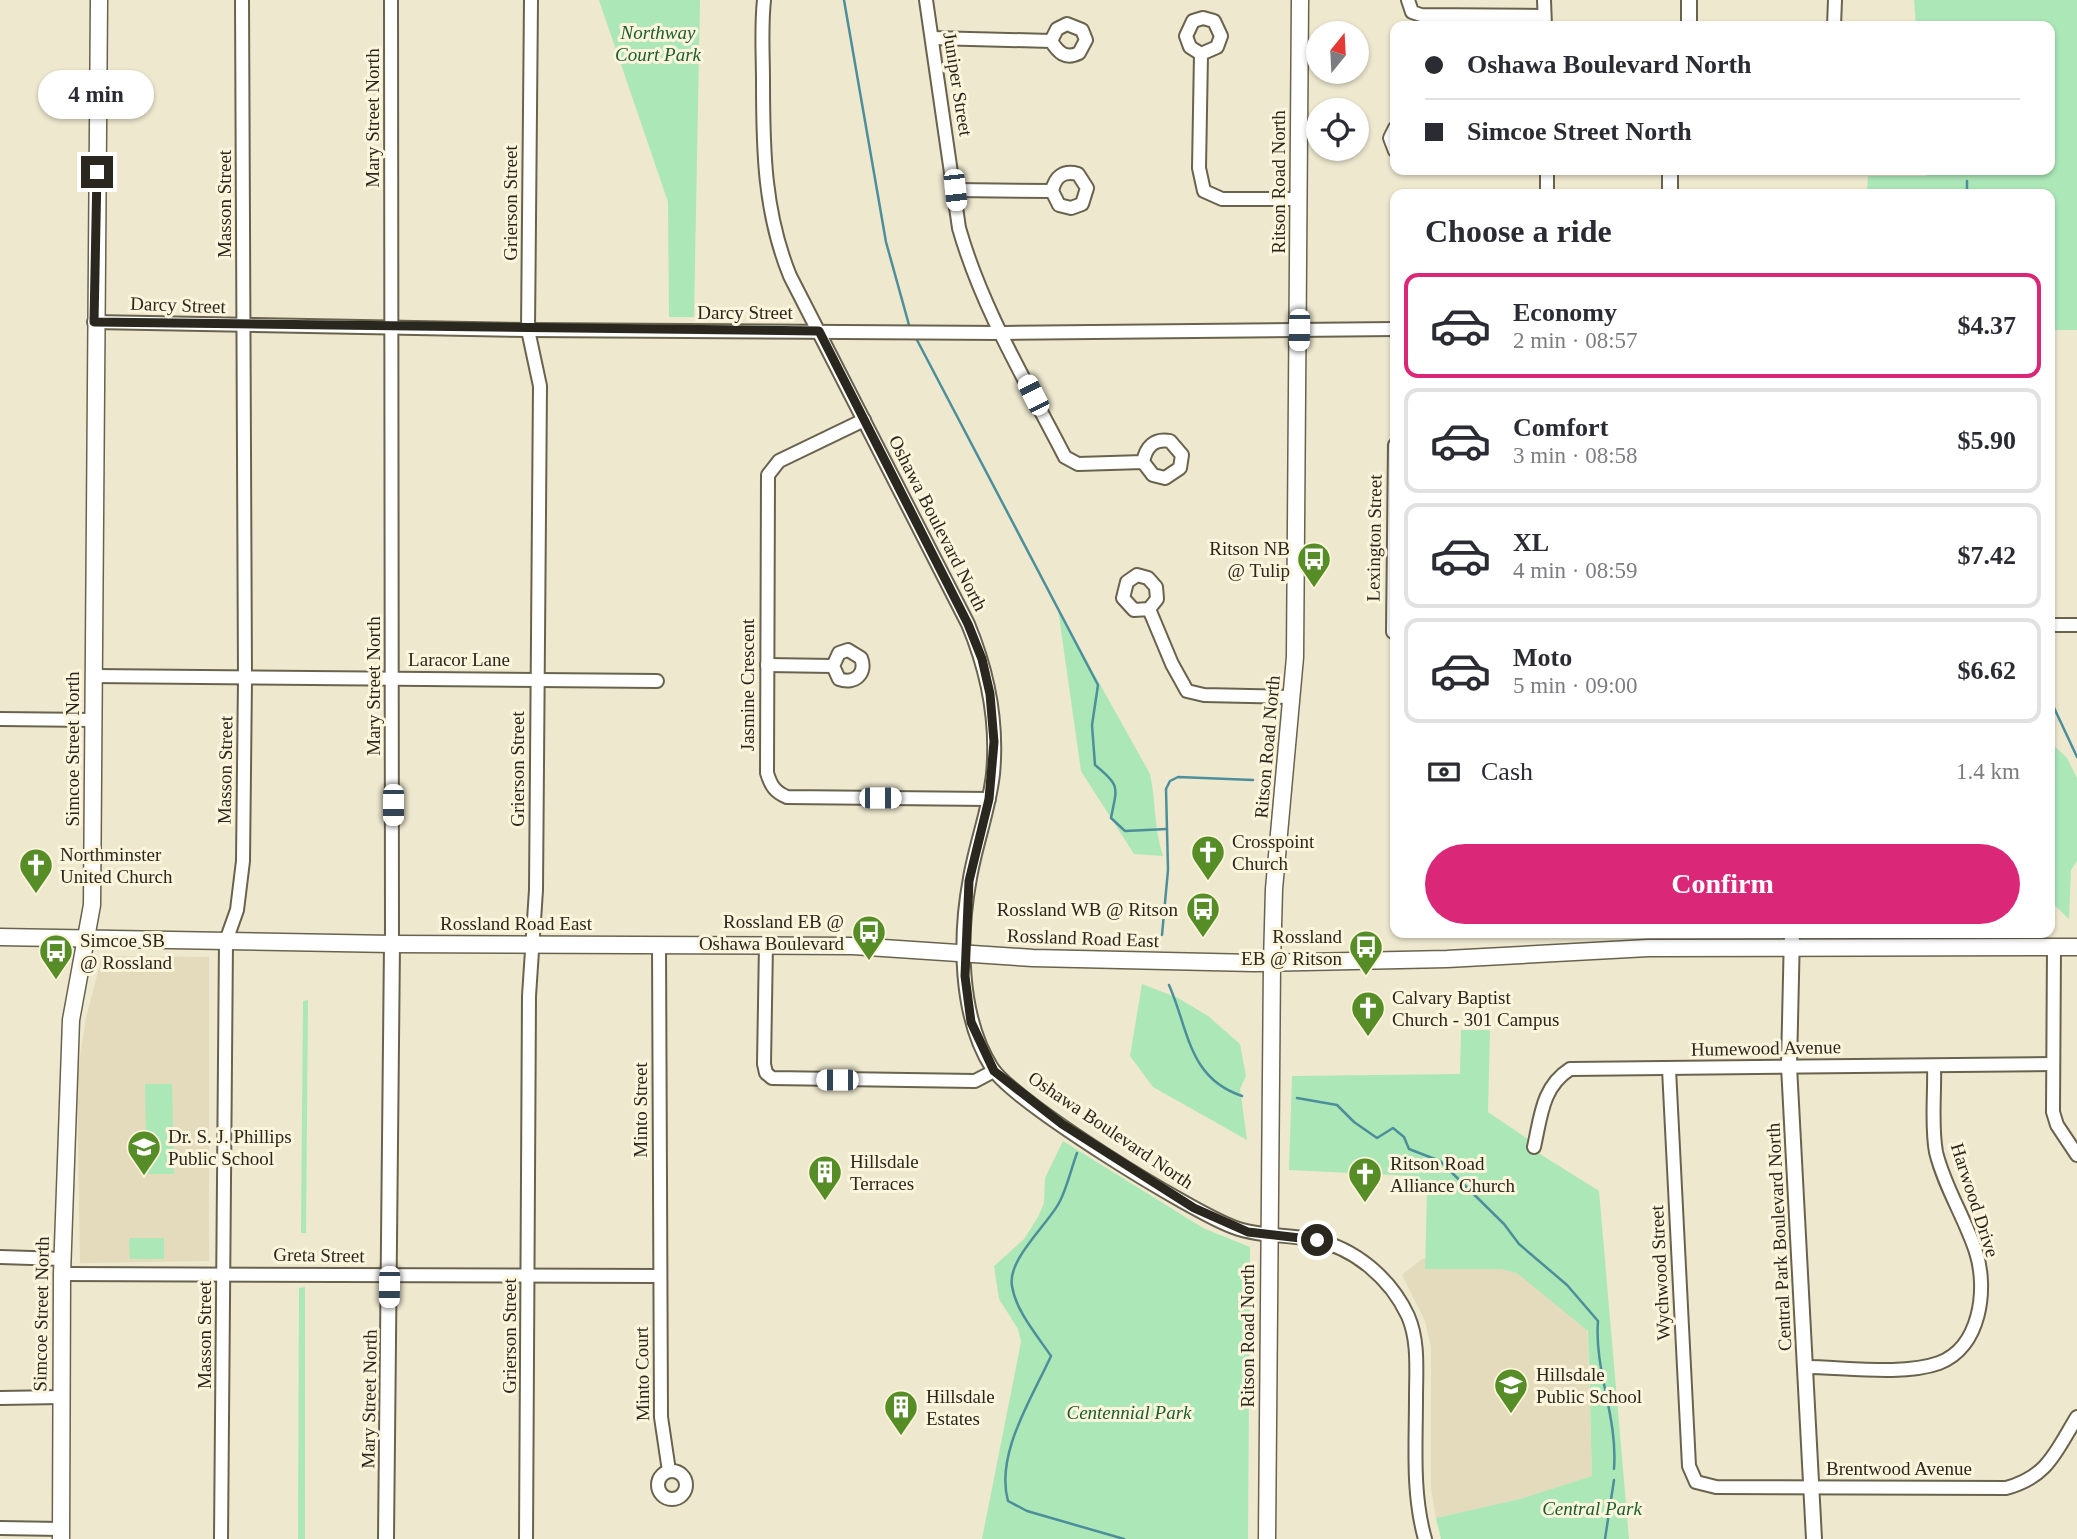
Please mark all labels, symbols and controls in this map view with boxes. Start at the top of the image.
north arrow [1306,21,1368,84]
map controls [1306,21,1369,161]
park label: Northway Court Park [615,22,702,65]
street label: Juniper Street [939,30,977,138]
street label: Mary Street North [362,48,383,188]
text: Oshawa Boulevard North [1467,50,1752,79]
callout: 4 min [39,71,155,120]
text: 4 min [68,82,124,107]
button: locate [1306,98,1369,161]
street label: Ritson Road North [1268,110,1289,254]
text: Simcoe Street North [1467,117,1692,146]
street label: Grierson Street [500,145,521,261]
street label: Masson Street [214,149,235,258]
route end [81,156,113,188]
car [943,168,968,212]
text: Choose a ride [1425,213,1612,249]
street label: Darcy Street [130,293,227,317]
icon: car [1429,294,1492,357]
text: Economy [1513,298,1617,327]
street label: Darcy Street [697,302,793,323]
car [1289,309,1310,351]
text: $4.37 [1958,311,2016,340]
text: 2 min · 08:57 [1513,328,1638,353]
car [1015,372,1052,418]
icon: car [1429,409,1492,472]
text: Comfort [1513,413,1608,442]
text: $5.90 [1958,426,2016,455]
street label: Oshawa Boulevard North [885,432,992,615]
text: 3 min · 08:58 [1513,443,1638,468]
street label: Lexington Street [1362,474,1386,602]
icon: car [1429,524,1492,587]
text: XL [1513,528,1549,557]
place label: Ritson NB @ Tulip [1209,538,1290,581]
bus stop icon: Ritson NB @ Tulip [1295,540,1333,589]
text: $7.42 [1958,541,2016,570]
text: 4 min · 08:59 [1513,558,1638,583]
street label: Mary Street North [363,616,384,756]
street label: Jasmine Crescent [737,618,758,751]
icon: car [1429,639,1492,702]
text: Moto [1513,643,1572,672]
street label: Laracor Lane [408,649,510,670]
text: $6.62 [1958,656,2016,685]
street label: Simcoe Street North [62,671,83,827]
text: 5 min · 09:00 [1513,673,1638,698]
street label: Ritson Road North [1250,674,1284,819]
street label: Grierson Street [507,711,528,827]
street label: Masson Street [214,715,236,824]
icon: cash [1425,753,1463,791]
text: Cash [1481,757,1533,786]
text: 1.4 km [1956,759,2020,784]
car [383,784,404,826]
car [860,788,902,809]
place label: Crosspoint Church [1232,831,1315,874]
church icon: Crosspoint Church [1189,833,1227,882]
place label: Northminster United Church [60,844,173,887]
button: Confirm [1425,844,2020,924]
church icon: Northminster United Church [17,846,55,895]
bus stop icon: Rossland WB @ Ritson [1184,890,1222,939]
place label: Rossland WB @ Ritson [997,899,1178,920]
place label: Rossland EB @ Oshawa Boulevard [699,911,844,954]
street label: Rossland Road East [440,913,593,934]
bus stop icon: Rossland EB @ Oshawa Boulevard [850,913,888,962]
street label: Rossland Road East [1007,925,1160,951]
place label: Rossland EB @ Ritson [1241,926,1342,969]
bus stop icon: Rossland EB @ Ritson [1347,928,1385,977]
place label: Simcoe SB @ Rossland [80,930,172,973]
bus stop icon: Simcoe SB @ Rossland [37,932,75,981]
place label: Calvary Baptist Church - 301 Campus [1392,987,1559,1030]
church icon: Calvary Baptist Church - 301 Campus [1349,989,1387,1038]
street label: Humewood Avenue [1691,1036,1841,1060]
street label: Minto Street [630,1062,651,1158]
street label: Oshawa Boulevard North [1025,1067,1198,1193]
car [817,1070,859,1091]
street label: Central Park Boulevard North [1763,1122,1795,1352]
place label: Dr. S. J. Phillips Public School [168,1126,292,1169]
school or university icon: Dr. S. J. Phillips Public School [125,1128,163,1177]
street label: Harwood Drive [1947,1140,2003,1260]
place label: Hillsdale Terraces [850,1151,919,1194]
building icon: Hillsdale Terraces [806,1153,844,1202]
place label: Ritson Road Alliance Church [1390,1153,1516,1196]
church icon: Ritson Road Alliance Church [1346,1155,1384,1204]
street label: Wychwood Street [1646,1204,1674,1341]
route start [1301,1224,1333,1256]
street label: Simcoe Street North [29,1236,53,1392]
street label: Greta Street [273,1244,366,1266]
street label: Ritson Road North [1237,1264,1258,1408]
car [379,1266,400,1308]
street label: Grierson Street [499,1278,520,1394]
street label: Masson Street [194,1280,215,1389]
street label: Minto Court [631,1326,653,1421]
street label: Mary Street North [357,1329,381,1469]
place label: Hillsdale Public School [1536,1364,1642,1407]
school or university icon: Hillsdale Public School [1492,1366,1530,1415]
place label: Hillsdale Estates [926,1386,995,1429]
building icon: Hillsdale Estates [882,1388,920,1437]
park label: Centennial Park [1066,1402,1192,1423]
street label: Brentwood Avenue [1826,1458,1972,1479]
park label: Central Park [1542,1498,1642,1519]

